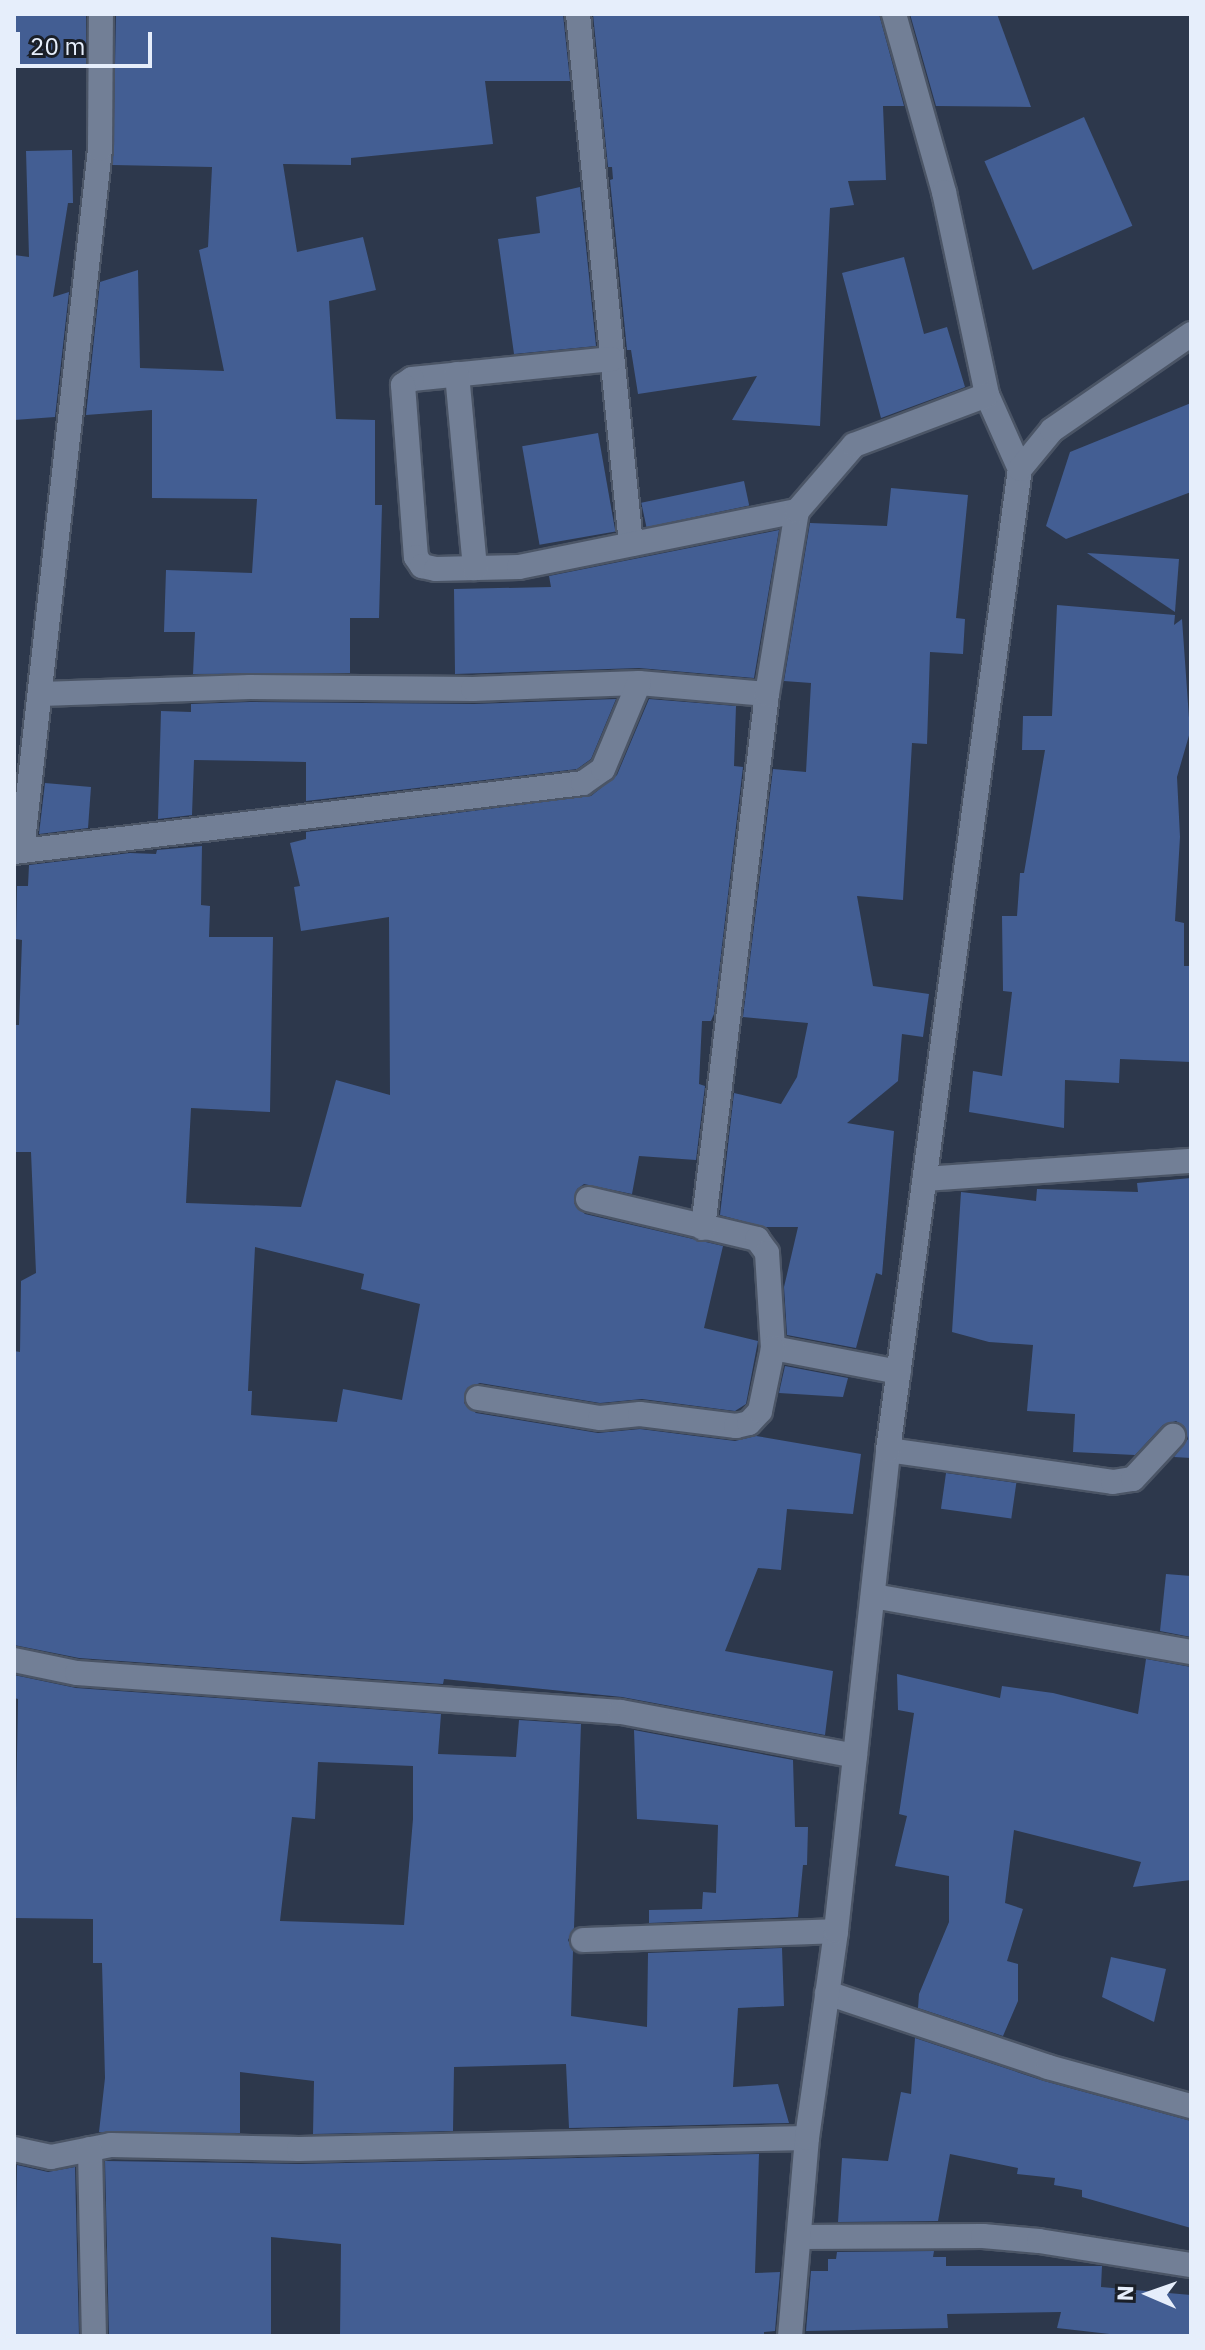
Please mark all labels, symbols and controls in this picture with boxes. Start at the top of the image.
scale bar [20,16,156,66]
text: 20 m [30,30,85,62]
north arrow [1109,2254,1189,2334]
text: N [1110,2285,1139,2302]

